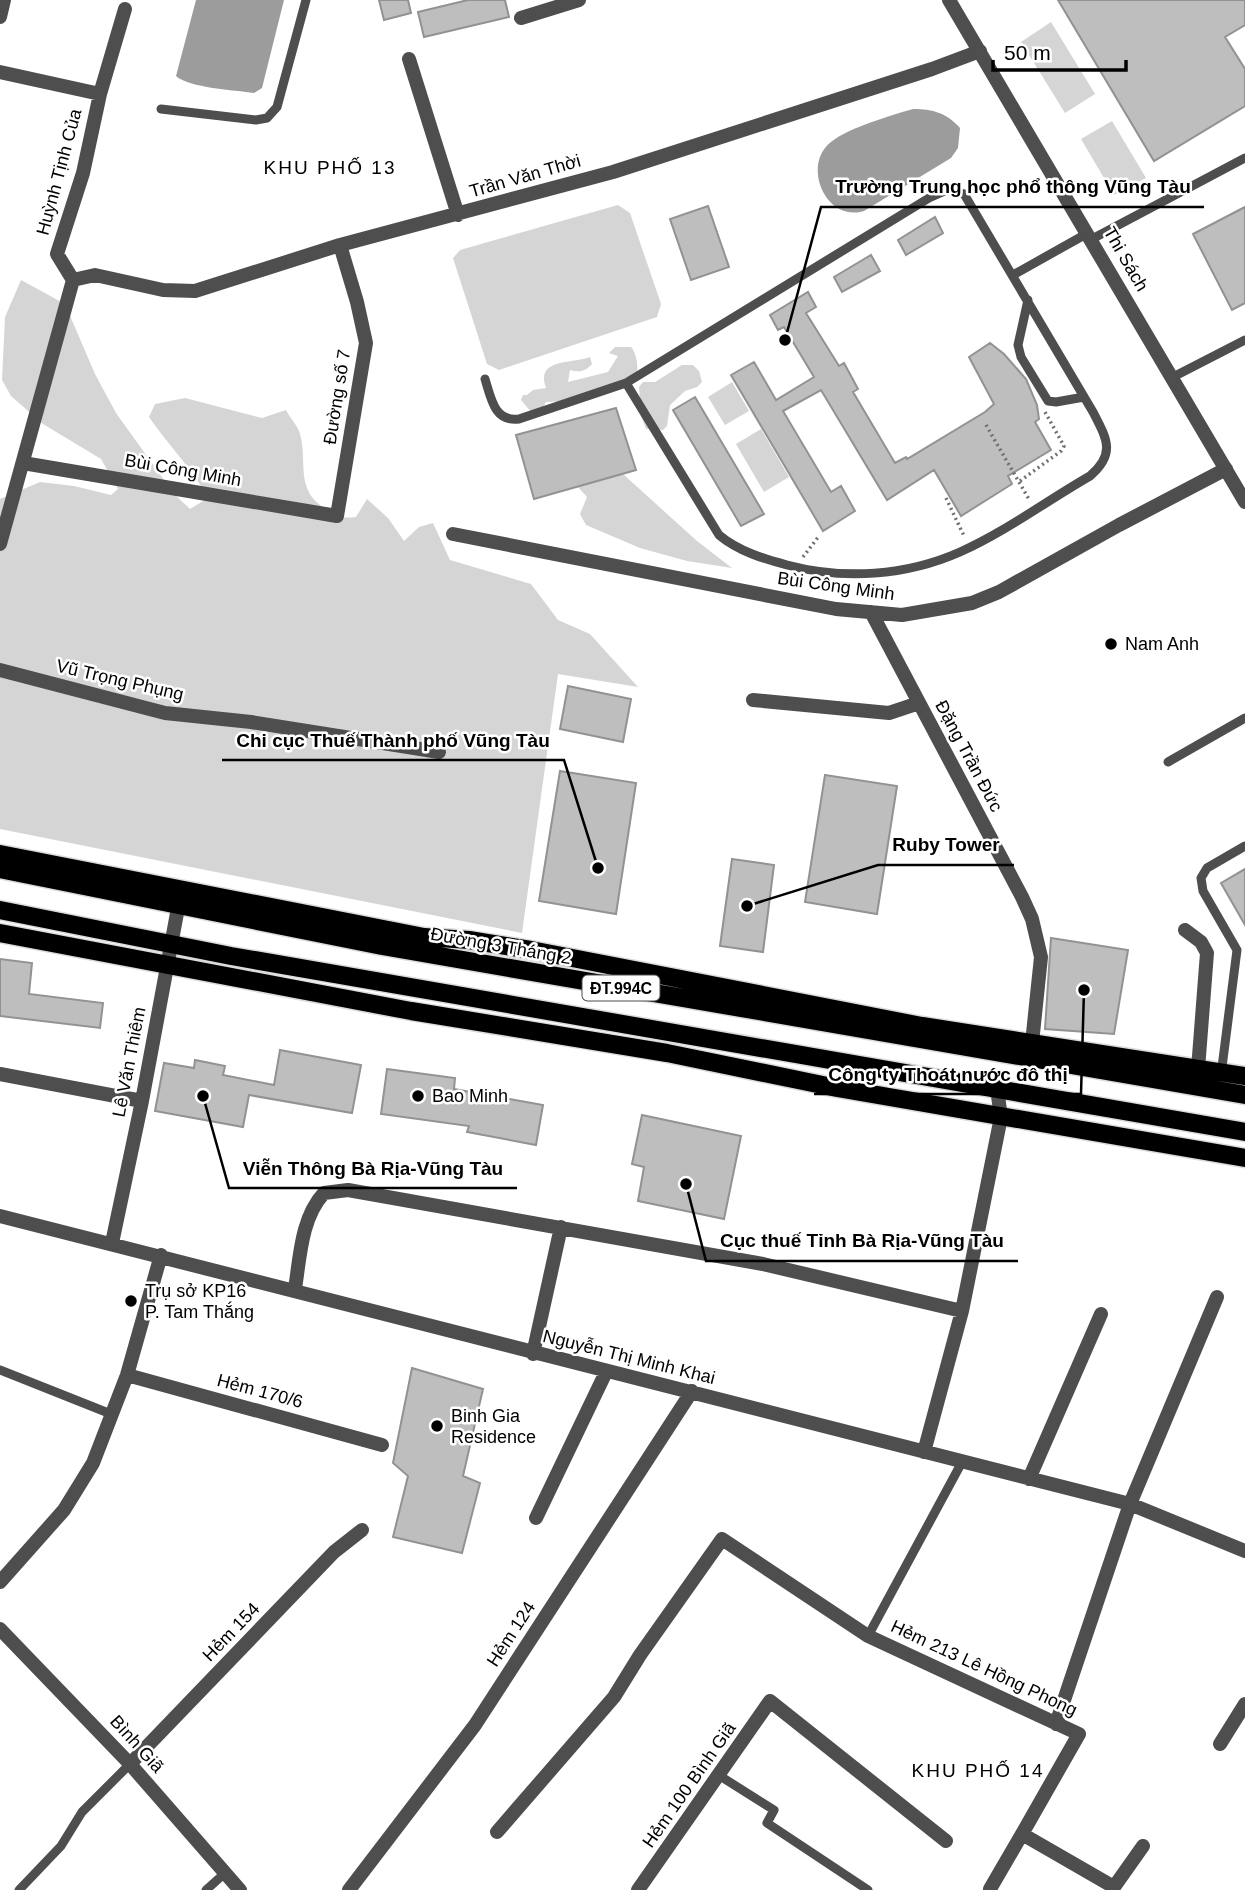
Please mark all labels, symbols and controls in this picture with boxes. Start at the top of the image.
scale bar [993,28,1126,72]
text: 50 m [1004,41,1051,64]
street label: Huỳnh Tịnh Của [33,106,86,237]
street label: Trần Văn Thời [467,151,583,201]
district label: KHU PHỐ 13 [264,157,396,178]
callout: Trường Trung học phổ thông Vũng Tàu [821,167,1204,207]
text: Trường Trung học phổ thông Vũng Tàu [835,176,1191,197]
street label: Thi Sách [1100,223,1152,295]
street label: Đường số 7 [320,348,354,446]
street label: Bùi Công Minh [123,450,243,490]
street label: Bùi Công Minh [776,568,896,604]
place label: Nam Anh [1125,634,1199,654]
marker: Nam Anh [1103,636,1119,652]
street label: Vũ Trọng Phụng [54,656,186,704]
street label: Đặng Trần Đức [931,697,1007,815]
callout: Chi cục Thuế Thành phố Vũng Tàu [222,720,564,760]
text: Chi cục Thuế Thành phố Vũng Tàu [236,730,550,751]
callout: Ruby Tower [878,825,1014,865]
text: Ruby Tower [892,834,1000,855]
street label: Đường 3 Tháng 2 [429,924,573,968]
road number: ĐT.994C [582,976,660,1000]
street label: Lê Văn Thiêm [109,1005,149,1119]
callout: Công ty Thoát nước đô thị [814,1054,1081,1094]
text: Công ty Thoát nước đô thị [828,1064,1068,1085]
place label: Bao Minh [432,1086,508,1106]
marker: Bao Minh [410,1088,426,1104]
callout: Viễn Thông Bà Rịa-Vũng Tàu [229,1148,517,1188]
text: Viễn Thông Bà Rịa-Vũng Tàu [243,1158,503,1179]
callout: Cục thuế Tỉnh Bà Rịa-Vũng Tàu [706,1221,1018,1261]
text: Cục thuế Tỉnh Bà Rịa-Vũng Tàu [720,1230,1004,1251]
place label: Trụ sở KP16 P. Tam Thắng [145,1281,254,1322]
marker: Trụ sở KP16 P. Tam Thắng [123,1293,139,1309]
street label: Nguyễn Thị Minh Khai [541,1325,717,1388]
street label: Hẻm 170/6 [215,1370,305,1412]
place label: Binh Gia Residence [451,1406,536,1447]
marker: Binh Gia Residence [429,1418,445,1434]
street label: Hẻm 124 [483,1598,539,1670]
street label: Hẻm 154 [198,1599,264,1665]
street label: Hẻm 213 Lê Hồng Phong [888,1616,1080,1720]
street label: Bình Giã [106,1711,169,1777]
street label: Hẻm 100 Bình Giã [638,1718,740,1851]
district label: KHU PHỐ 14 [912,1760,1044,1781]

